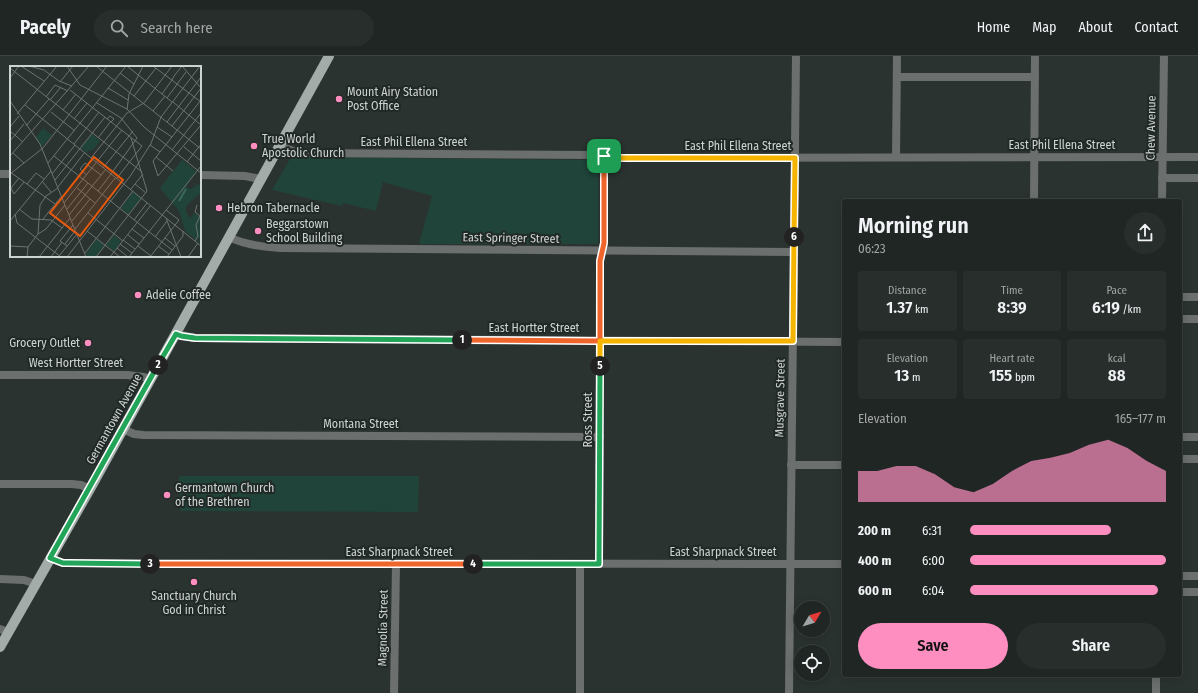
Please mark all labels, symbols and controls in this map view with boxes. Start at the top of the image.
search box [94,10,374,46]
text: Pacely [20,16,70,39]
icon: search [108,17,130,39]
text: Search here [140,19,213,37]
text: Home [977,19,1010,36]
text: Map [1032,19,1056,36]
text: About [1078,19,1113,36]
text: Contact [1135,19,1178,36]
inset map [10,66,201,257]
place label: Mount Airy Station Post Office [347,85,438,113]
marker: Mount Airy Station Post Office [334,94,344,104]
street label: Chew Avenue [1143,95,1159,161]
place label: True World Apostolic Church [262,132,344,160]
street label: East Phil Ellena Street [361,135,467,149]
street label: East Phil Ellena Street [1009,138,1115,152]
pin [587,139,621,173]
street label: East Phil Ellena Street [685,139,791,153]
marker: True World Apostolic Church [249,141,259,151]
icon: arrive [593,145,615,167]
place label: Hebron Tabernacle [227,201,320,215]
marker: Hebron Tabernacle [214,203,224,213]
text: Morning run [858,212,969,239]
button: share [1124,212,1166,254]
place label: Beggarstown School Building [266,217,343,245]
marker: Beggarstown School Building [253,226,263,236]
pin: 6 [784,227,804,247]
street label: East Springer Street [462,230,560,246]
text: 6 [791,230,797,243]
text: 06:23 [858,241,886,256]
text: Distance [888,284,927,297]
text: Time [1001,284,1023,297]
text: Pace [1106,284,1127,297]
place label: Adelie Coffee [146,288,211,302]
marker: Adelie Coffee [133,290,143,300]
text: 1.37 [886,297,912,318]
text: 8:39 [997,297,1027,318]
text: 6:19 [1092,297,1120,318]
text: km [912,303,929,316]
text: /km [1120,303,1141,316]
street label: East Hortter Street [488,321,580,335]
pin: 1 [452,330,472,350]
text: 1 [460,333,464,346]
place label: Grocery Outlet [9,336,80,350]
marker: Grocery Outlet [83,338,93,348]
text: Elevation [887,352,928,365]
text: Heart rate [989,352,1035,365]
text: kcal [1108,352,1126,365]
pin: 2 [148,355,168,375]
street label: West Hortter Street [29,356,123,370]
pin: 5 [590,356,610,376]
text: 2 [155,358,161,371]
street label: Musgrave Street [772,358,788,437]
text: 5 [597,359,603,372]
text: 13 [894,365,909,386]
text: 155 [989,365,1012,386]
text: 88 [1108,365,1126,386]
street label: Germantown Avenue [83,371,145,467]
text: m [909,371,920,384]
text: bpm [1012,371,1035,384]
street label: Ross Street [581,392,595,448]
text: Elevation [858,411,907,426]
text: 165–177 m [1115,411,1166,426]
street label: Montana Street [323,417,399,431]
place label: Germantown Church of the Brethren [175,481,274,509]
marker: Germantown Church of the Brethren [162,490,172,500]
text: 200 m [858,523,891,538]
text: 6:31 [922,523,942,538]
street label: East Sharpnack Street [345,545,453,559]
street label: East Sharpnack Street [669,545,777,559]
text: 400 m [858,553,892,568]
text: 6:00 [922,553,945,568]
pin: 3 [140,554,160,574]
pin: 4 [463,554,483,574]
text: 3 [147,557,153,570]
text: 4 [470,557,476,570]
marker: Sanctuary Church God in Christ [189,577,199,587]
text: 600 m [858,583,892,598]
text: 6:04 [922,583,944,598]
place label: Sanctuary Church God in Christ [151,589,237,617]
street label: Magnolia Street [375,589,391,667]
north arrow [794,601,830,637]
map controls [794,601,830,681]
button: Save [858,623,1008,669]
button: Share [1016,623,1166,669]
button: locate [794,645,830,681]

